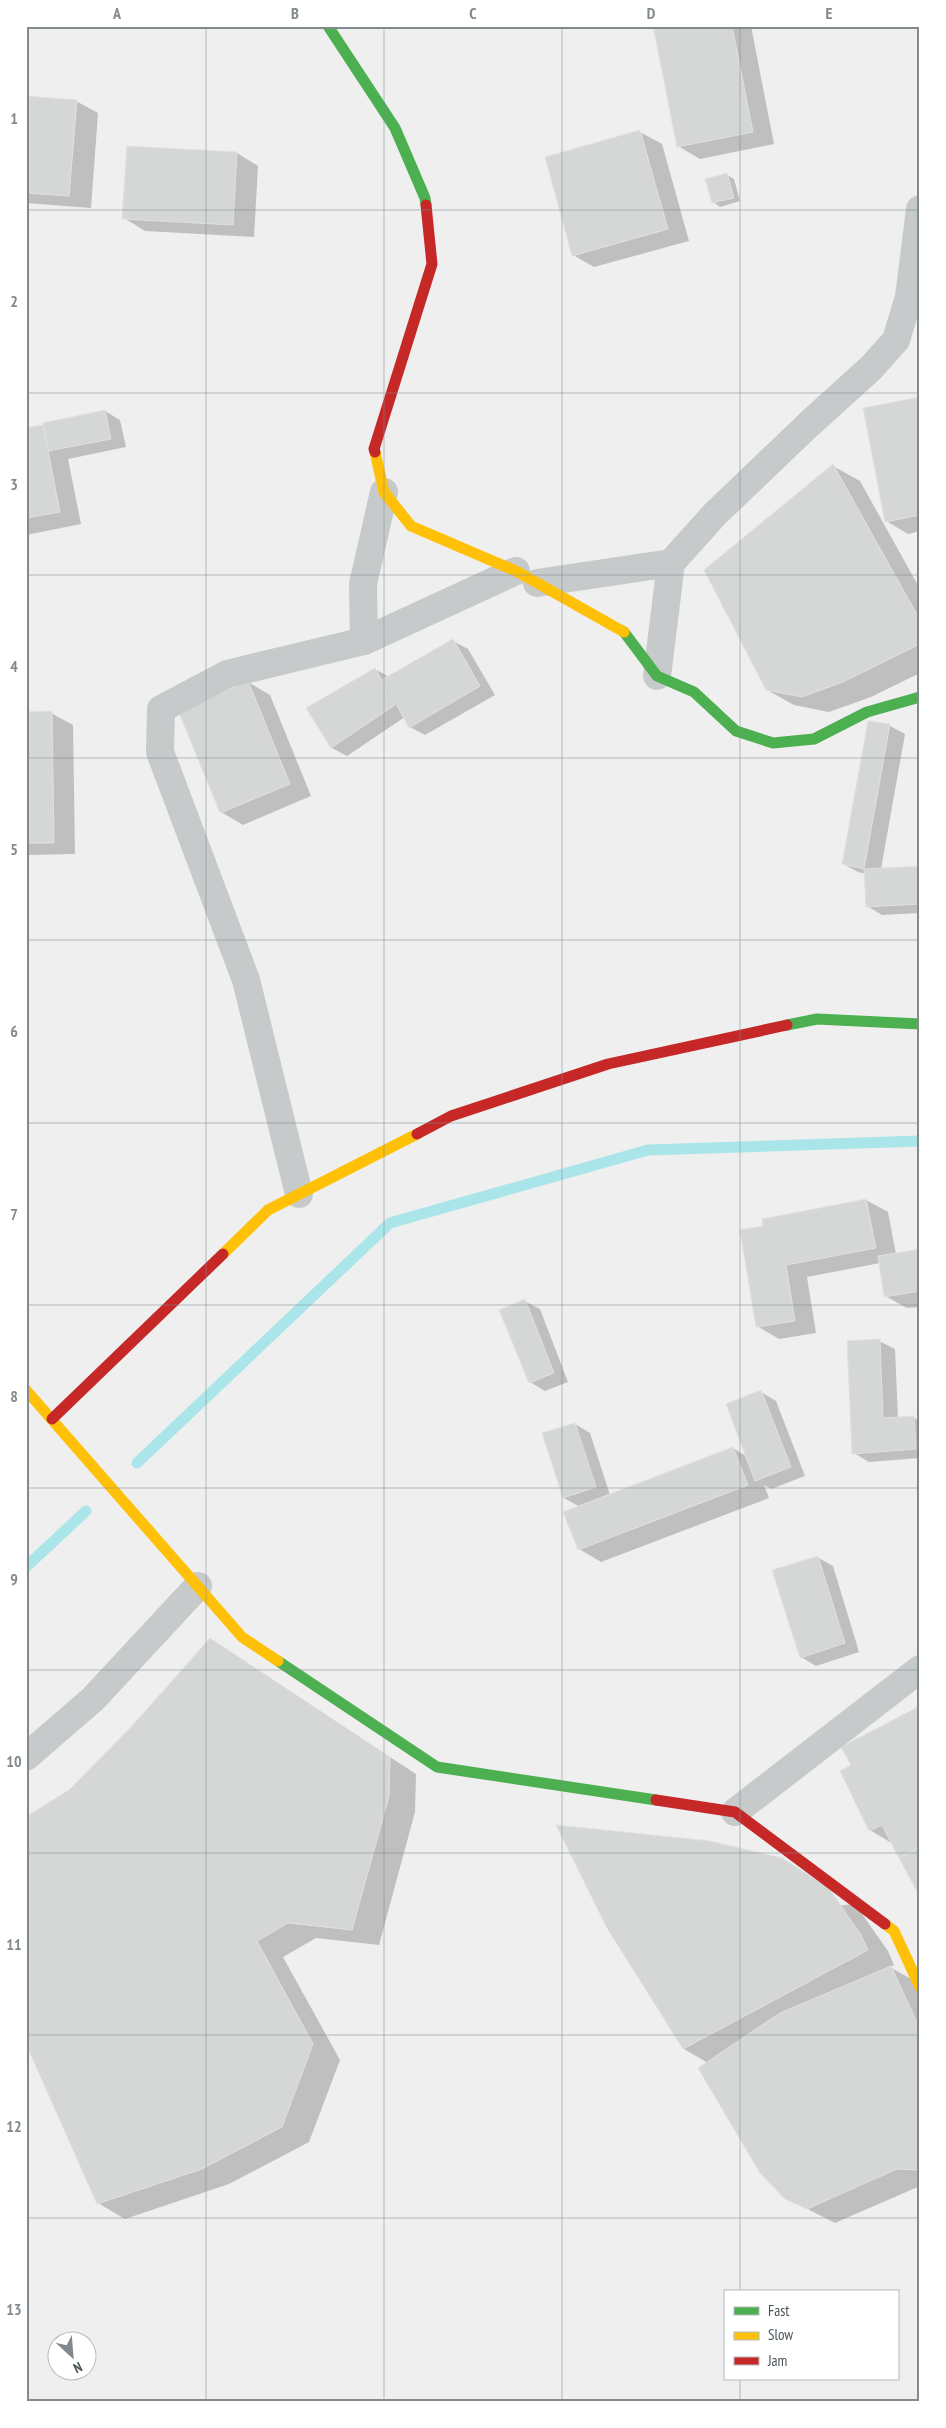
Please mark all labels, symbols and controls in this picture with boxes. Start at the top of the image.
text: A [112,3,122,23]
text: B [291,3,299,23]
text: C [469,3,477,23]
text: D [647,3,656,23]
text: E [826,3,833,23]
text: 1 [10,108,18,128]
text: 2 [10,291,18,311]
text: 3 [10,474,18,494]
text: 4 [10,656,18,676]
text: 5 [10,839,18,859]
text: 6 [10,1021,18,1041]
text: 7 [10,1204,18,1224]
text: 8 [10,1386,18,1406]
text: 9 [10,1569,18,1589]
text: 10 [6,1751,22,1771]
text: 11 [6,1934,22,1954]
text: 12 [6,2116,22,2136]
legend [724,2290,898,2380]
text: 13 [6,2299,22,2319]
text: Fast [768,2301,789,2320]
text: Slow [768,2325,793,2344]
north arrow [48,2330,98,2380]
text: Jam [767,2351,787,2370]
text: N [70,2358,85,2377]

